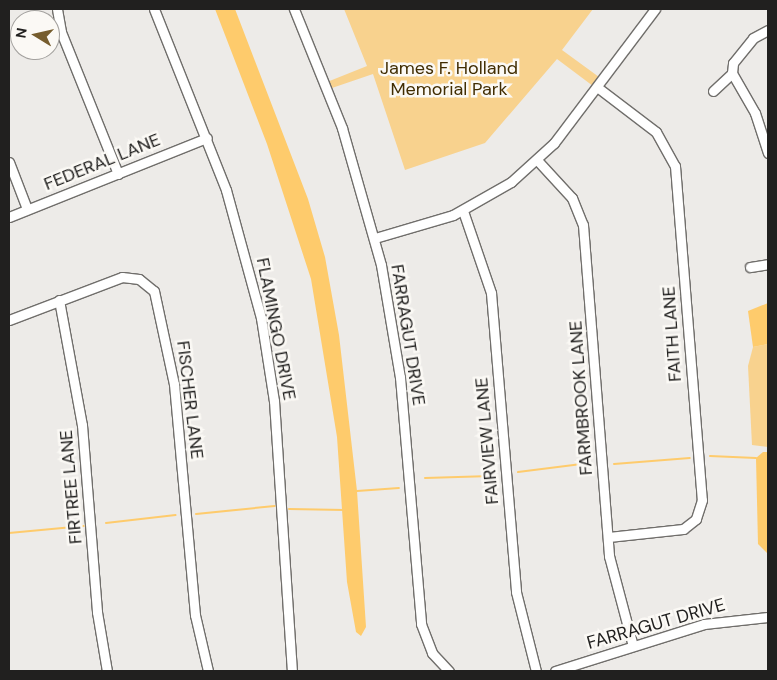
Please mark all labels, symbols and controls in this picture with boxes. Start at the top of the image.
north arrow [10,10,60,60]
text: N [11,26,31,39]
park label: James F. Holland Memorial Park [380,58,518,100]
street label: FEDERAL LANE [41,129,163,195]
street label: FLAMINGO DRIVE [252,256,300,402]
street label: FARRAGUT DRIVE [386,263,430,407]
street label: FAITH LANE [658,286,686,382]
street label: FARMBROOK LANE [565,320,597,476]
street label: FISCHER LANE [172,340,208,460]
street label: FAIRVIEW LANE [471,377,503,505]
street label: FIRTREE LANE [55,429,87,545]
street label: FARRAGUT DRIVE [584,594,728,654]

